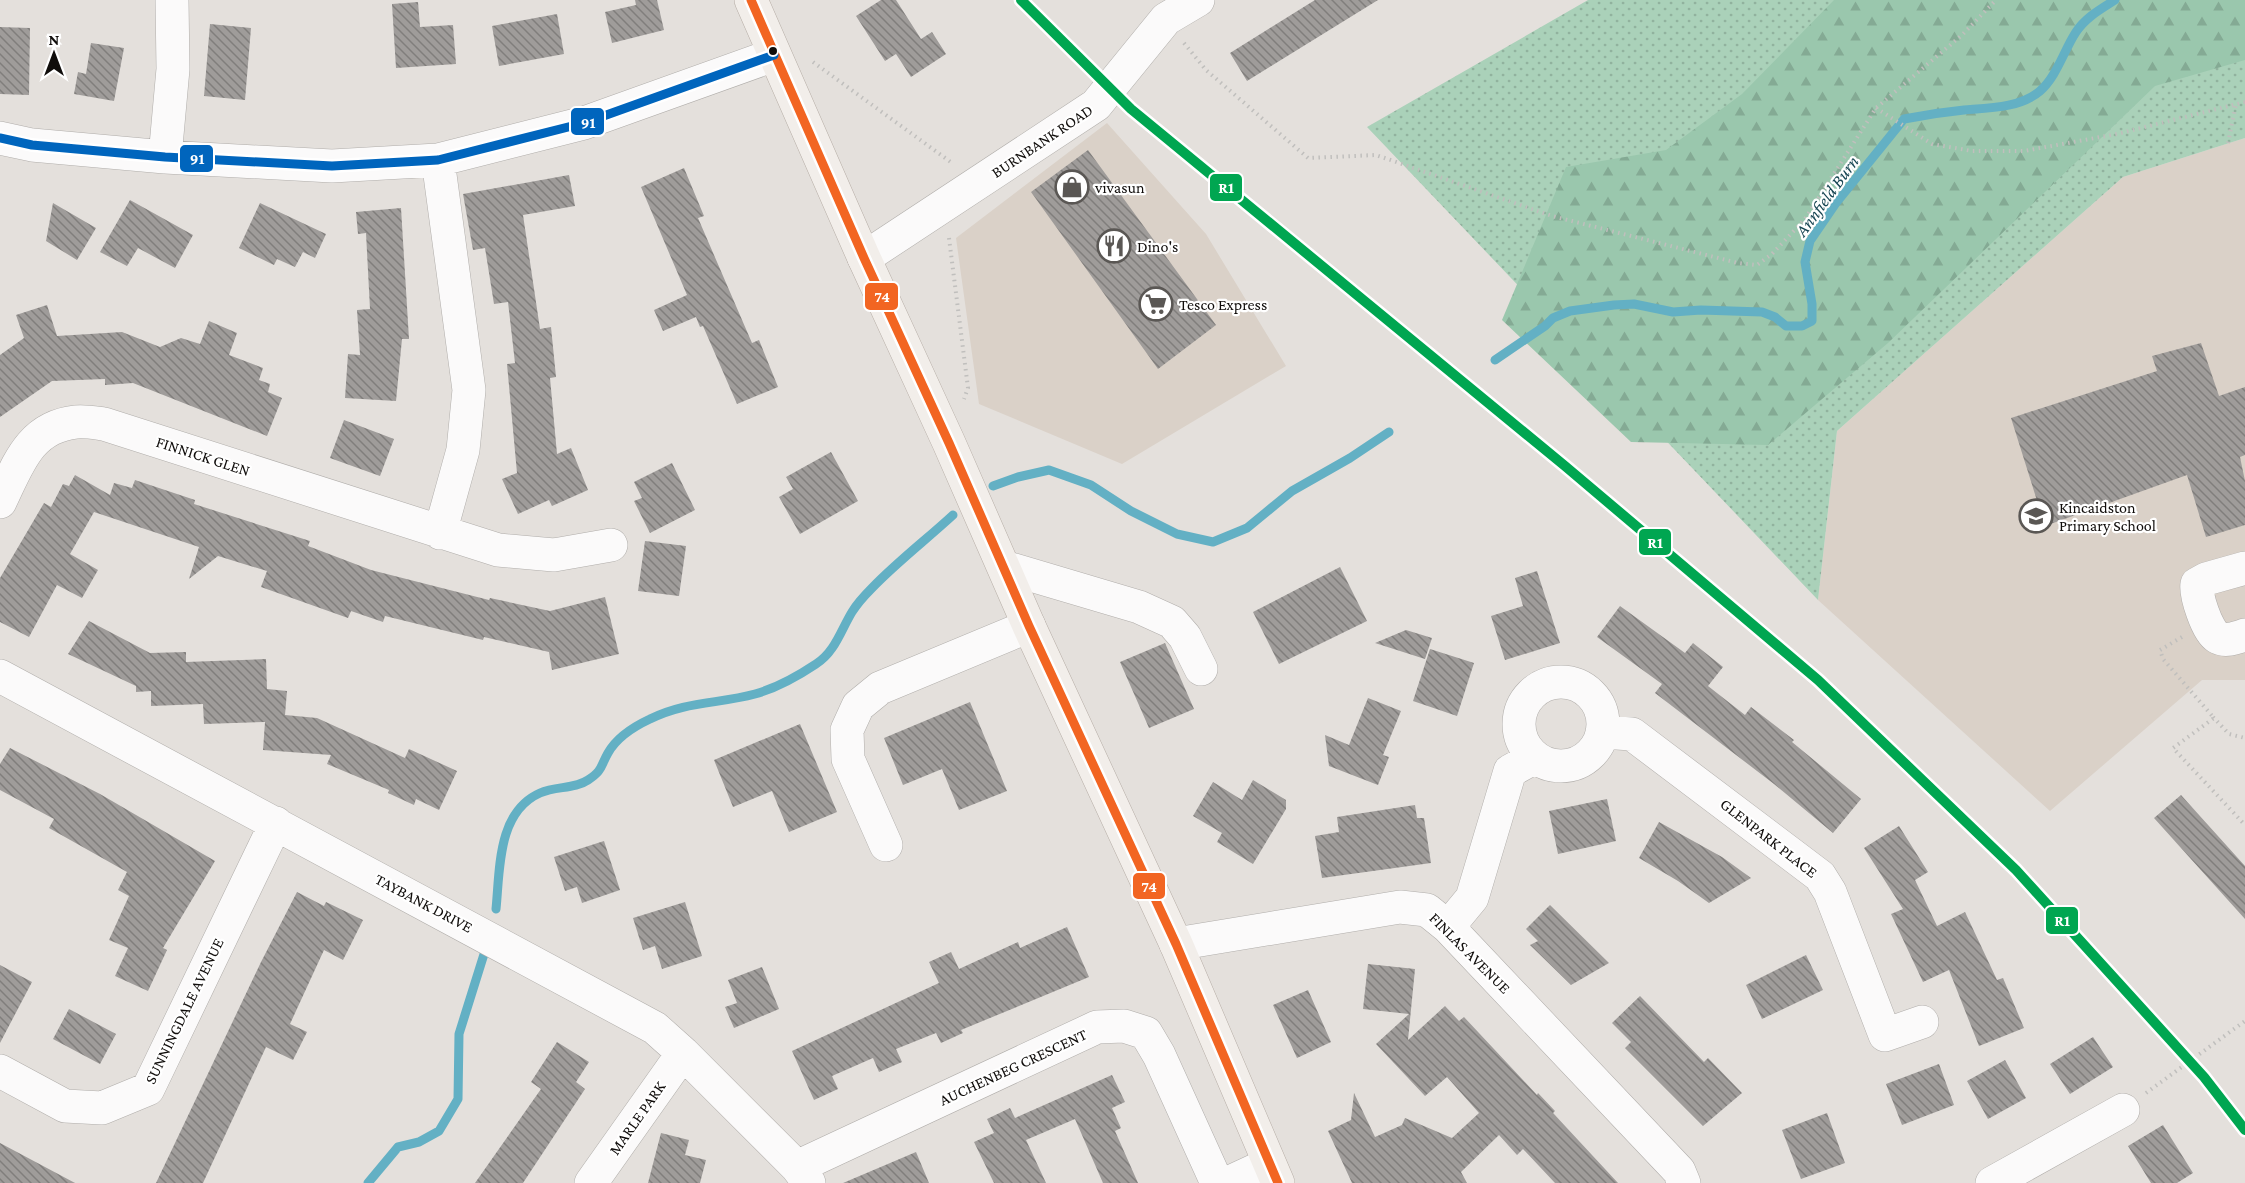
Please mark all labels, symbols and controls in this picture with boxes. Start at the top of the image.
north arrow [24,24,84,84]
text: N [49,31,60,48]
unlabelled marker [767,45,779,57]
street label: BURNBANK ROAD [988,101,1096,181]
line badge: 91 [570,107,605,136]
text: 91 [581,114,595,131]
line badge: 91 [179,144,214,173]
text: 91 [190,150,204,167]
water label: Annfield Burn [1791,152,1863,241]
shop icon: vivasun [1054,169,1090,205]
line badge: R1 [1209,173,1243,202]
place label: vivasun [1094,179,1145,196]
text: R1 [1218,179,1234,196]
restaurant icon: Dino's [1096,228,1132,264]
place label: Dino's [1137,238,1178,255]
line badge: 74 [864,282,899,311]
supermarket icon: Tesco Express [1138,286,1174,322]
text: 74 [874,288,890,305]
place label: Tesco Express [1179,296,1267,314]
street label: FINNICK GLEN [154,433,252,479]
school or university icon: Kincaidston Primary School [2018,498,2054,534]
place label: Kincaidston Primary School [2059,499,2156,535]
line badge: R1 [1638,528,1672,556]
text: R1 [1647,534,1663,551]
street label: GLENPARK PLACE [1717,795,1821,881]
street label: TAYBANK DRIVE [372,870,476,936]
line badge: 74 [1132,872,1166,900]
text: 74 [1141,878,1157,895]
line badge: R1 [2045,906,2079,935]
street label: FINLAS AVENUE [1426,909,1514,997]
text: R1 [2054,912,2070,929]
street label: SUNNINGDALE AVENUE [141,935,227,1087]
street label: AUCHENBEG CRESCENT [937,1025,1090,1109]
street label: MARLE PARK [606,1077,669,1158]

